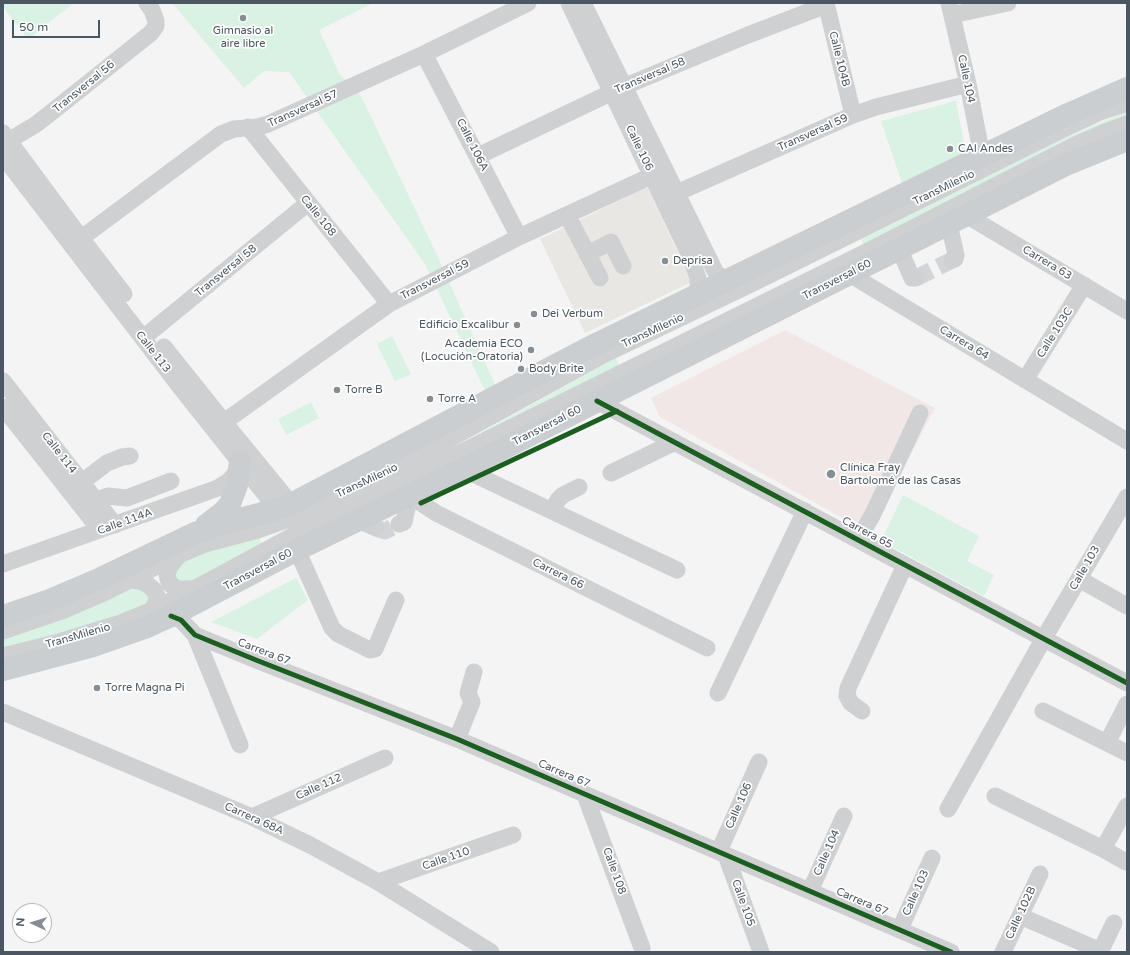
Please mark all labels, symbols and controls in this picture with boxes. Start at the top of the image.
scale bar [14,12,102,38]
marker: Gimnasio al aire libre [238,13,248,23]
text: 50 m [19,20,48,34]
place label: Gimnasio al aire libre [213,24,273,50]
street label: Calle 104B [826,30,852,88]
street label: Calle 104 [954,54,978,104]
street label: Transversal 58 [613,55,687,97]
street label: Transversal 56 [51,58,117,116]
street label: Transversal 57 [266,88,340,130]
street label: Transversal 59 [776,112,850,154]
street label: Calle 106A [453,116,491,174]
street label: Calle 106 [622,123,656,173]
place label: CAI Andes [958,142,1013,156]
marker: CAI Andes [945,144,955,154]
street label: TransMilenio [911,167,977,209]
street label: Calle 108 [297,193,339,239]
street label: Transversal 58 [193,242,259,300]
street label: Carrera 63 [1020,243,1074,283]
place label: Deprisa [673,254,713,268]
marker: Deprisa [660,256,670,266]
street label: Transversal 59 [398,257,472,303]
street label: Transversal 60 [800,257,874,303]
street label: Calle 103C [1034,305,1076,361]
place label: Dei Verbum [542,307,603,321]
marker: Dei Verbum [529,309,539,319]
street label: TransMilenio [620,311,686,351]
place label: Edificio Excalibur [419,318,509,332]
marker: Edificio Excalibur [512,320,522,330]
street label: Carrera 64 [937,323,991,363]
street label: Calle 113 [133,329,173,375]
place label: Academia ECO (Locución-Oratoria) [421,337,523,363]
marker: Academia ECO (Locución-Oratoria) [526,345,536,355]
place label: Body Brite [529,362,584,376]
marker: Body Brite [516,364,526,374]
place label: Torre B [345,383,383,397]
marker: Torre B [332,385,342,395]
place label: Torre A [438,392,476,406]
marker: Torre A [425,394,435,404]
street label: Transversal 60 [510,403,584,449]
street label: Calle 114 [39,430,79,476]
street label: TransMilenio [334,461,400,501]
place label: Clínica Fray Bartolomé de las Casas [840,461,961,487]
marker: Clínica Fray Bartolomé de las Casas [825,468,837,480]
street label: Calle 114A [96,506,154,538]
street label: Carrera 65 [839,514,895,552]
street label: Calle 103 [1067,543,1103,593]
street label: Transversal 60 [222,546,294,594]
street label: Carrera 66 [530,556,586,592]
street label: TransMilenio [44,620,112,652]
street label: Carrera 67 [236,636,292,668]
place label: Torre Magna Pi [105,681,185,695]
marker: Torre Magna Pi [92,683,102,693]
street label: Carrera 67 [536,757,592,791]
street label: Calle 112 [294,771,344,803]
street label: Calle 106 [723,781,755,831]
street label: Carrera 68A [222,800,286,838]
street label: Calle 104 [811,828,843,878]
street label: Calle 110 [421,845,471,873]
street label: Calle 108 [599,846,629,896]
street label: Calle 103 [900,868,932,918]
street label: Calle 105 [728,878,758,928]
street label: Calle 102B [1003,884,1039,942]
street label: Carrera 67 [834,885,890,919]
north arrow [12,903,52,943]
text: N [14,917,27,927]

